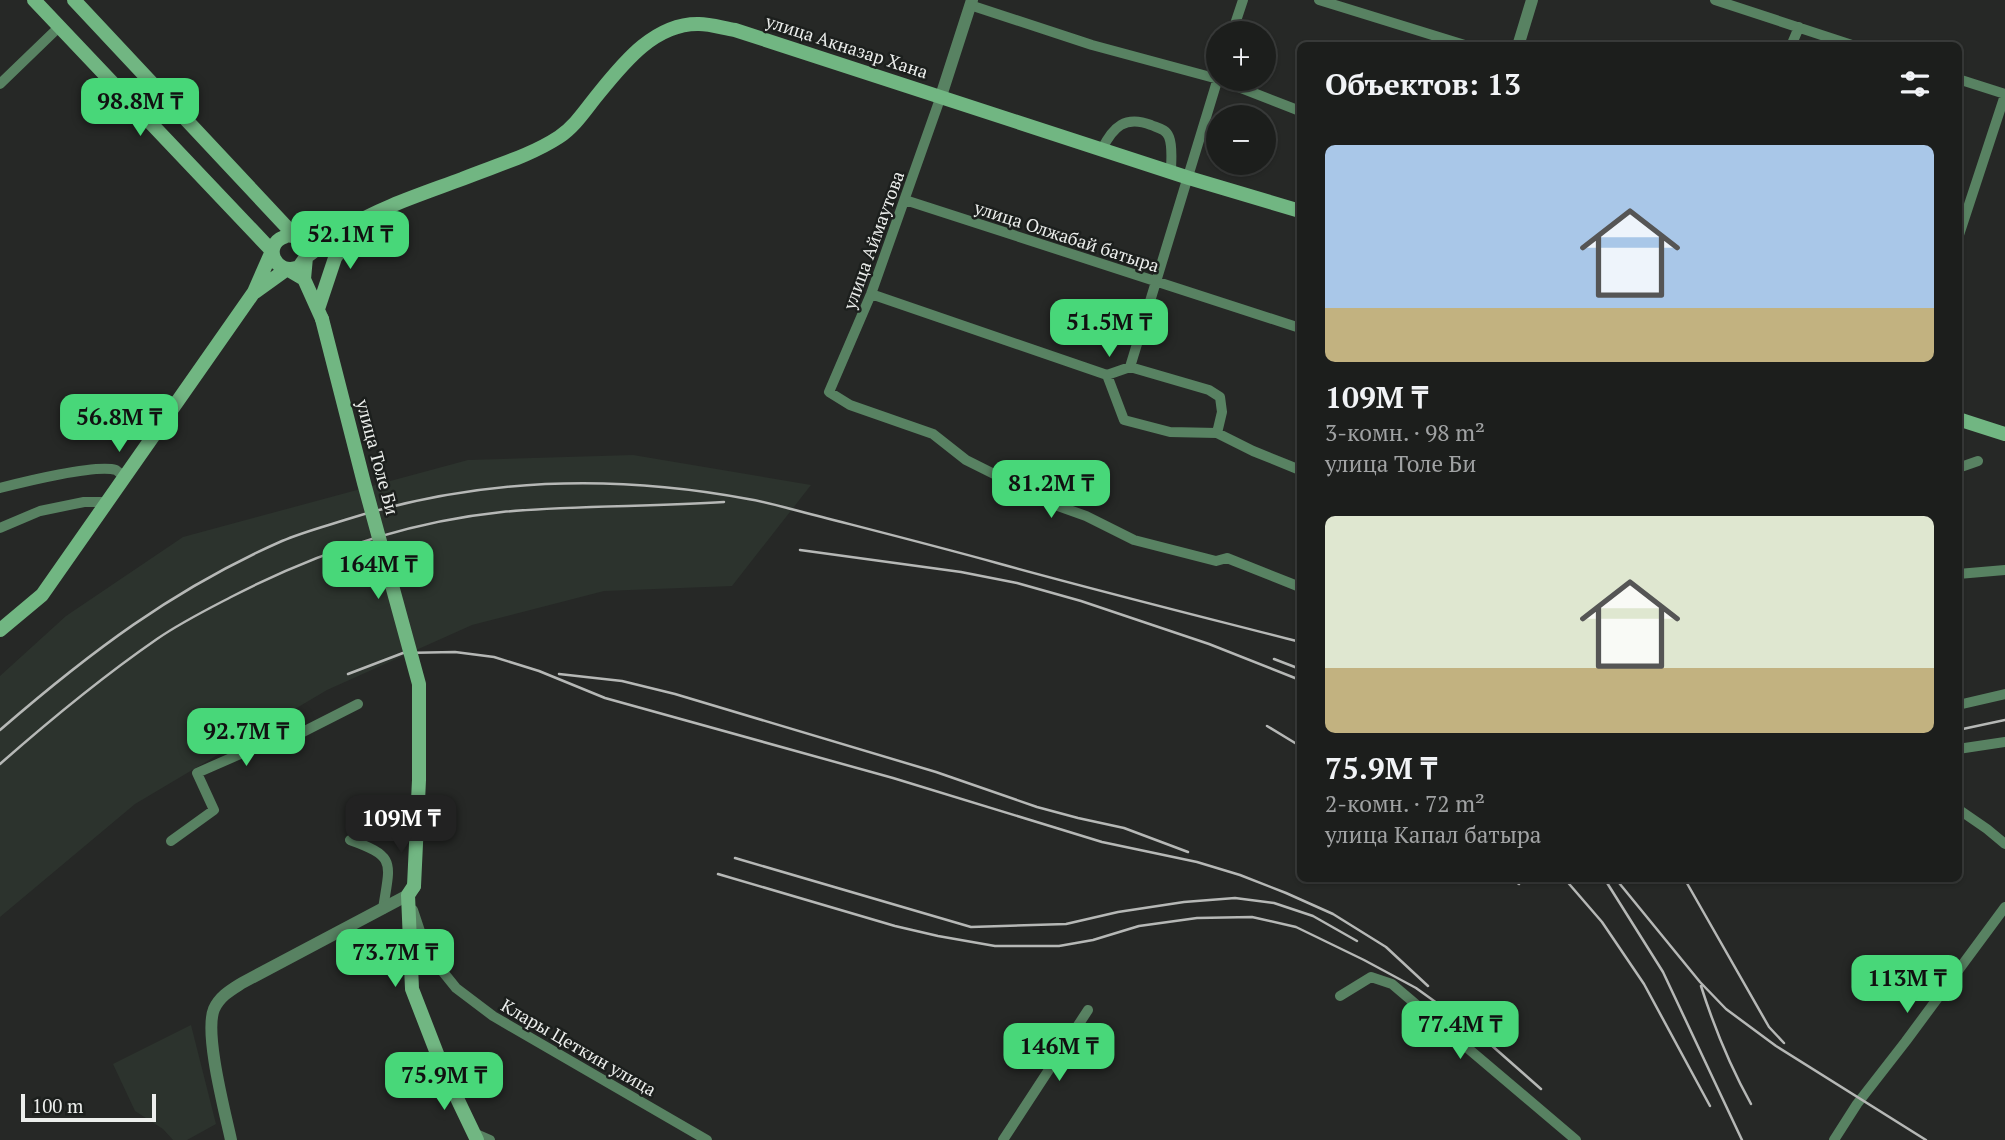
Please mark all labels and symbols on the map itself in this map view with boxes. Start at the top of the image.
street label: улица Акназар Хана [762,8,931,84]
pin: 98.8M ₸ [75,78,205,138]
street label: улица Аймаутова [836,167,909,314]
street label: улица Олжабай батыра [971,194,1163,277]
pin: 52.1M ₸ [285,212,415,271]
pin: 51.5M ₸ [1044,300,1174,359]
pin: 56.8M ₸ [54,394,184,454]
street label: улица Толе Би [351,396,405,517]
pin: 81.2M ₸ [986,461,1116,520]
pin: 164M ₸ [321,542,435,601]
pin: 92.7M ₸ [181,708,311,768]
pin: 109M ₸ [344,796,458,855]
pin: 73.7M ₸ [330,930,460,989]
pin: 113M ₸ [1850,956,1964,1015]
street label: Клары Цеткин улица [497,993,661,1101]
pin: 77.4M ₸ [1395,1002,1525,1061]
pin: 146M ₸ [1002,1024,1116,1083]
pin: 75.9M ₸ [379,1052,509,1112]
scale bar [21,1091,156,1123]

